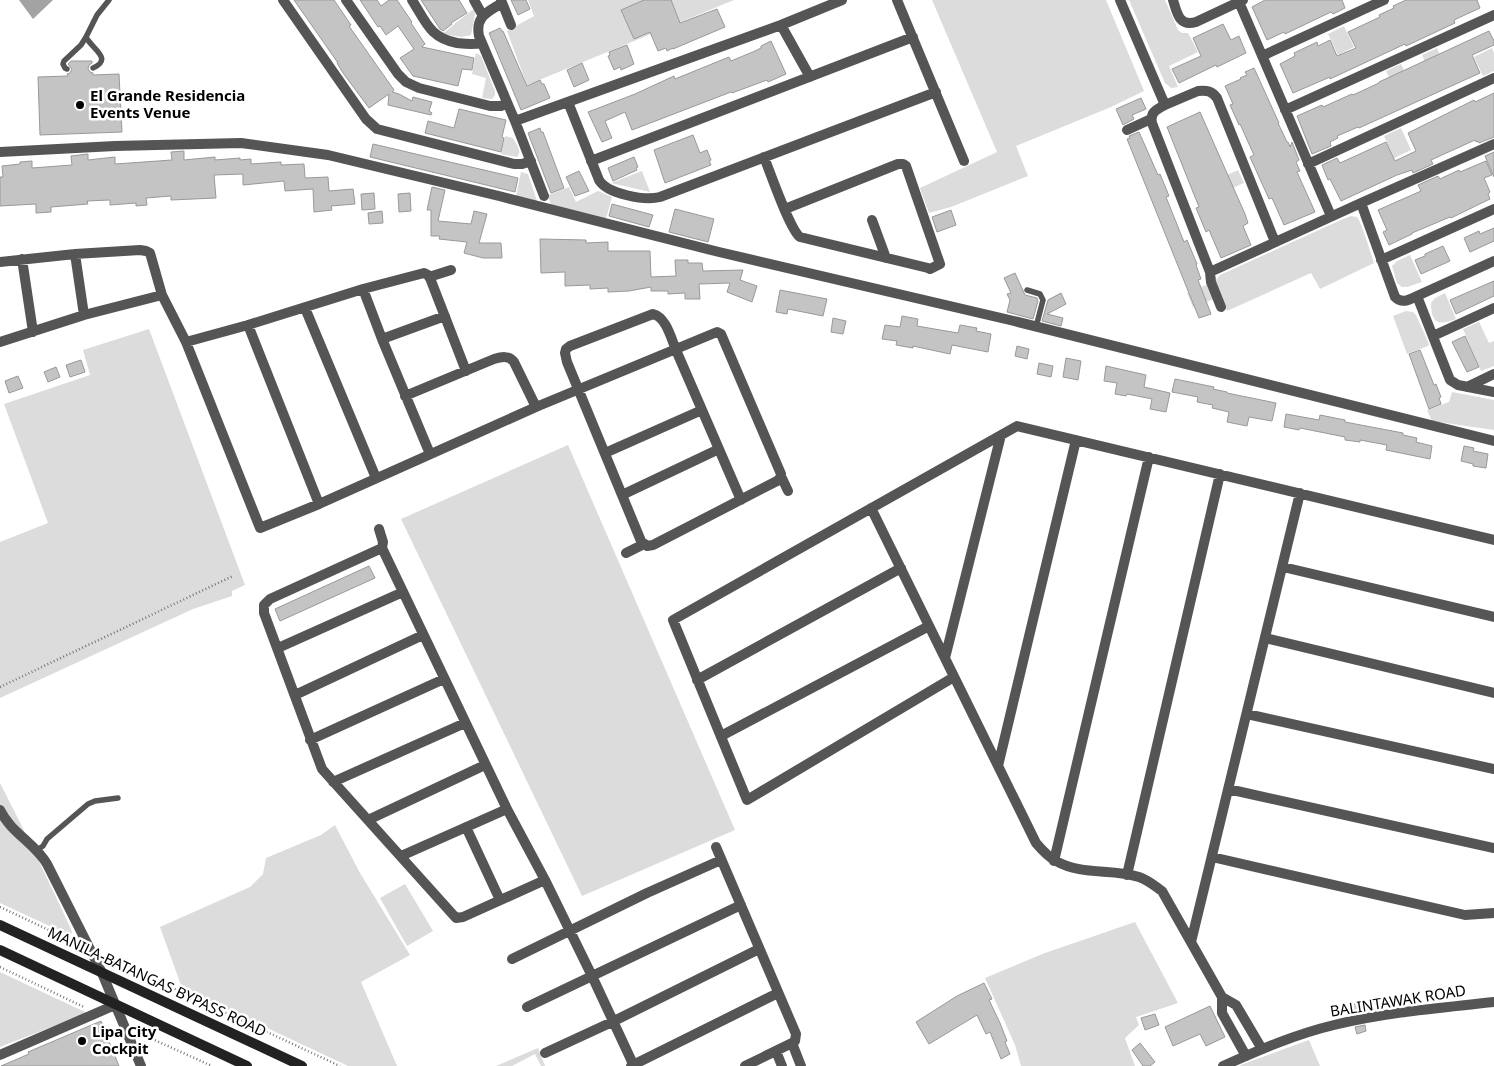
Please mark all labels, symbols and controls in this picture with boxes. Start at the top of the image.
place label: El Grande Residencia Events Venue [90,85,245,122]
marker: El Grande Residencia Events Venue [74,99,86,111]
street label: MANILA-BATANGAS BYPASS ROAD [45,922,270,1041]
street label: BALINTAWAK ROAD [1328,979,1467,1021]
place label: Lipa City Cockpit [92,1021,157,1058]
marker: Lipa City Cockpit [76,1035,88,1047]

